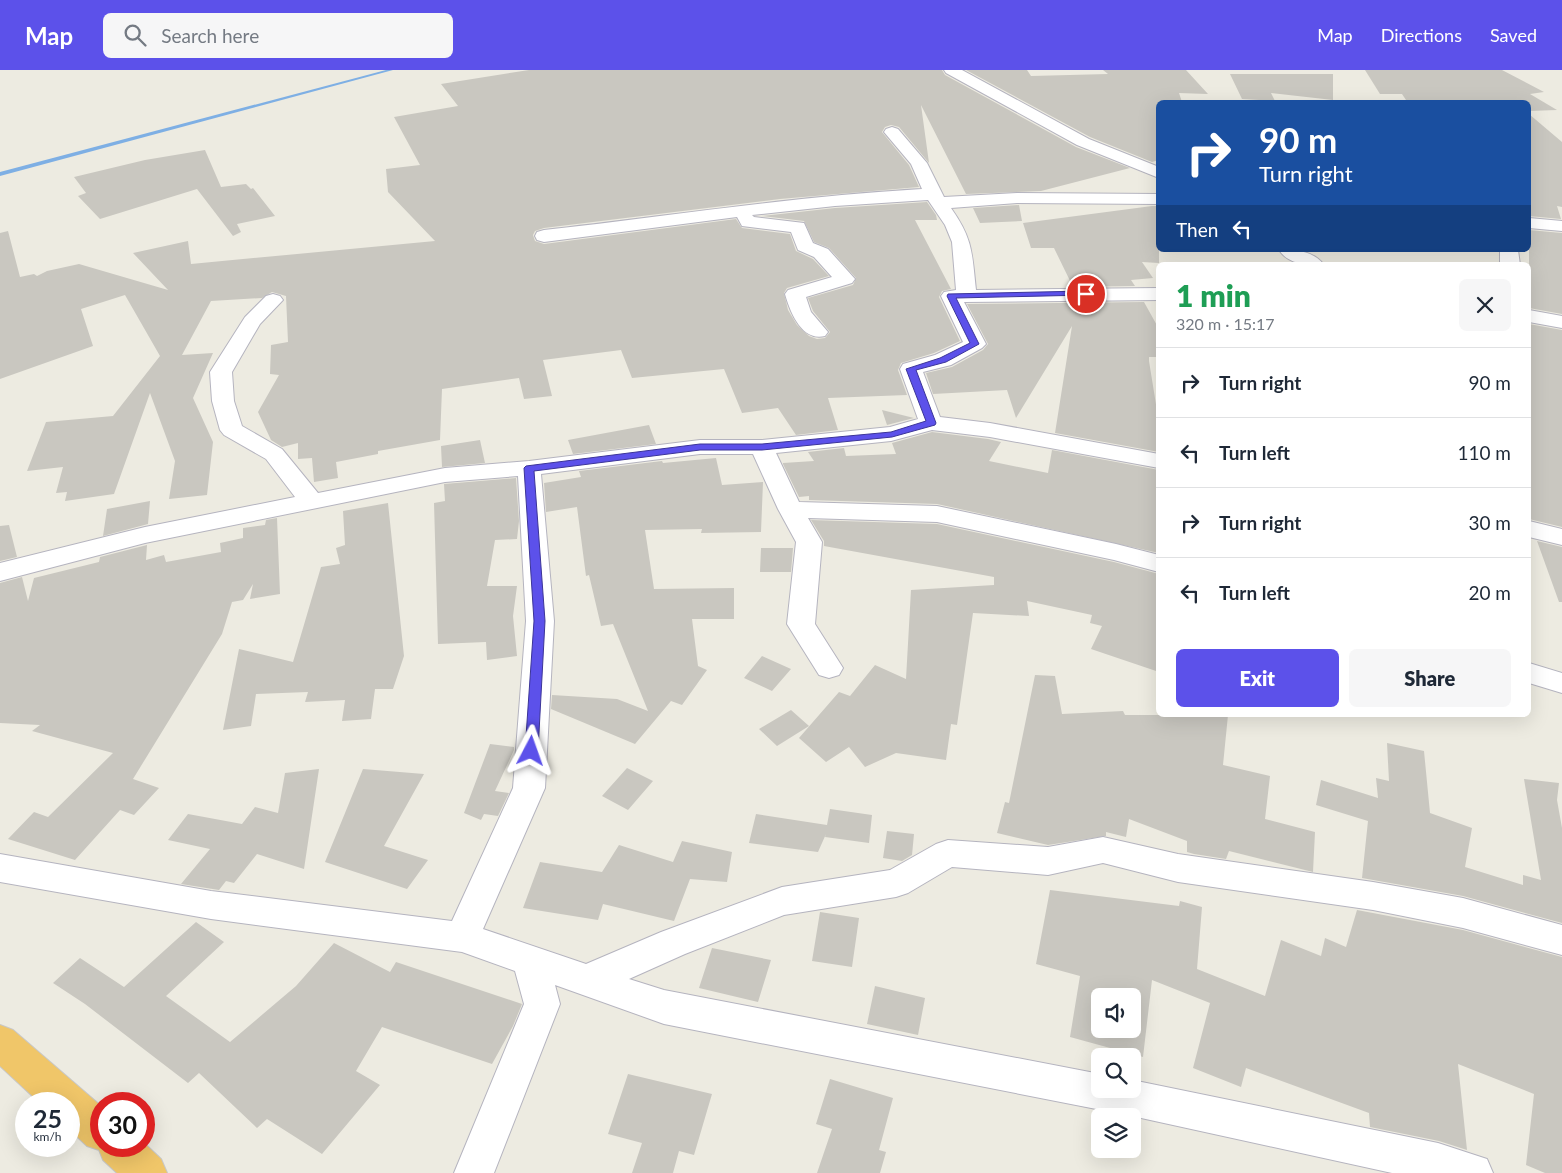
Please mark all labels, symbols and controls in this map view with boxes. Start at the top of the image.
search box [103,13,453,58]
text: Map [25,21,73,50]
icon: search [121,21,149,49]
text: Search here [161,24,259,47]
text: Map [1317,24,1353,46]
text: Directions [1381,24,1462,46]
text: Saved [1490,24,1537,46]
text: 90 m [1259,118,1337,160]
icon: right [1176,120,1241,185]
text: Turn right [1259,160,1353,187]
icon: left [1228,215,1256,243]
text: Then [1176,218,1218,241]
pin [1065,273,1107,315]
text: 1 min [1176,277,1251,313]
button: close [1459,279,1511,331]
icon: arrive [1072,280,1100,308]
text: 320 m · 15:17 [1176,314,1275,333]
icon: right [1176,369,1204,397]
text: Turn right [1219,371,1301,394]
text: 90 m [1468,371,1511,394]
icon: left [1176,439,1204,467]
text: Turn left [1219,441,1290,464]
text: 110 m [1457,441,1511,464]
icon: right [1176,509,1204,537]
text: Turn right [1219,511,1301,534]
text: 30 m [1468,511,1511,534]
icon: left [1176,579,1204,607]
text: Turn left [1219,581,1290,604]
text: 20 m [1468,581,1511,604]
button: Exit [1176,649,1339,707]
button: Share [1349,649,1511,707]
position arrow [504,724,556,776]
map controls [1091,988,1141,1158]
button: sound [1091,988,1141,1038]
button: search [1091,1048,1141,1098]
speed limit sign: 30 [90,1092,155,1157]
text: 25 [33,1103,62,1133]
button: layers [1091,1108,1141,1158]
text: km/h [33,1129,62,1144]

